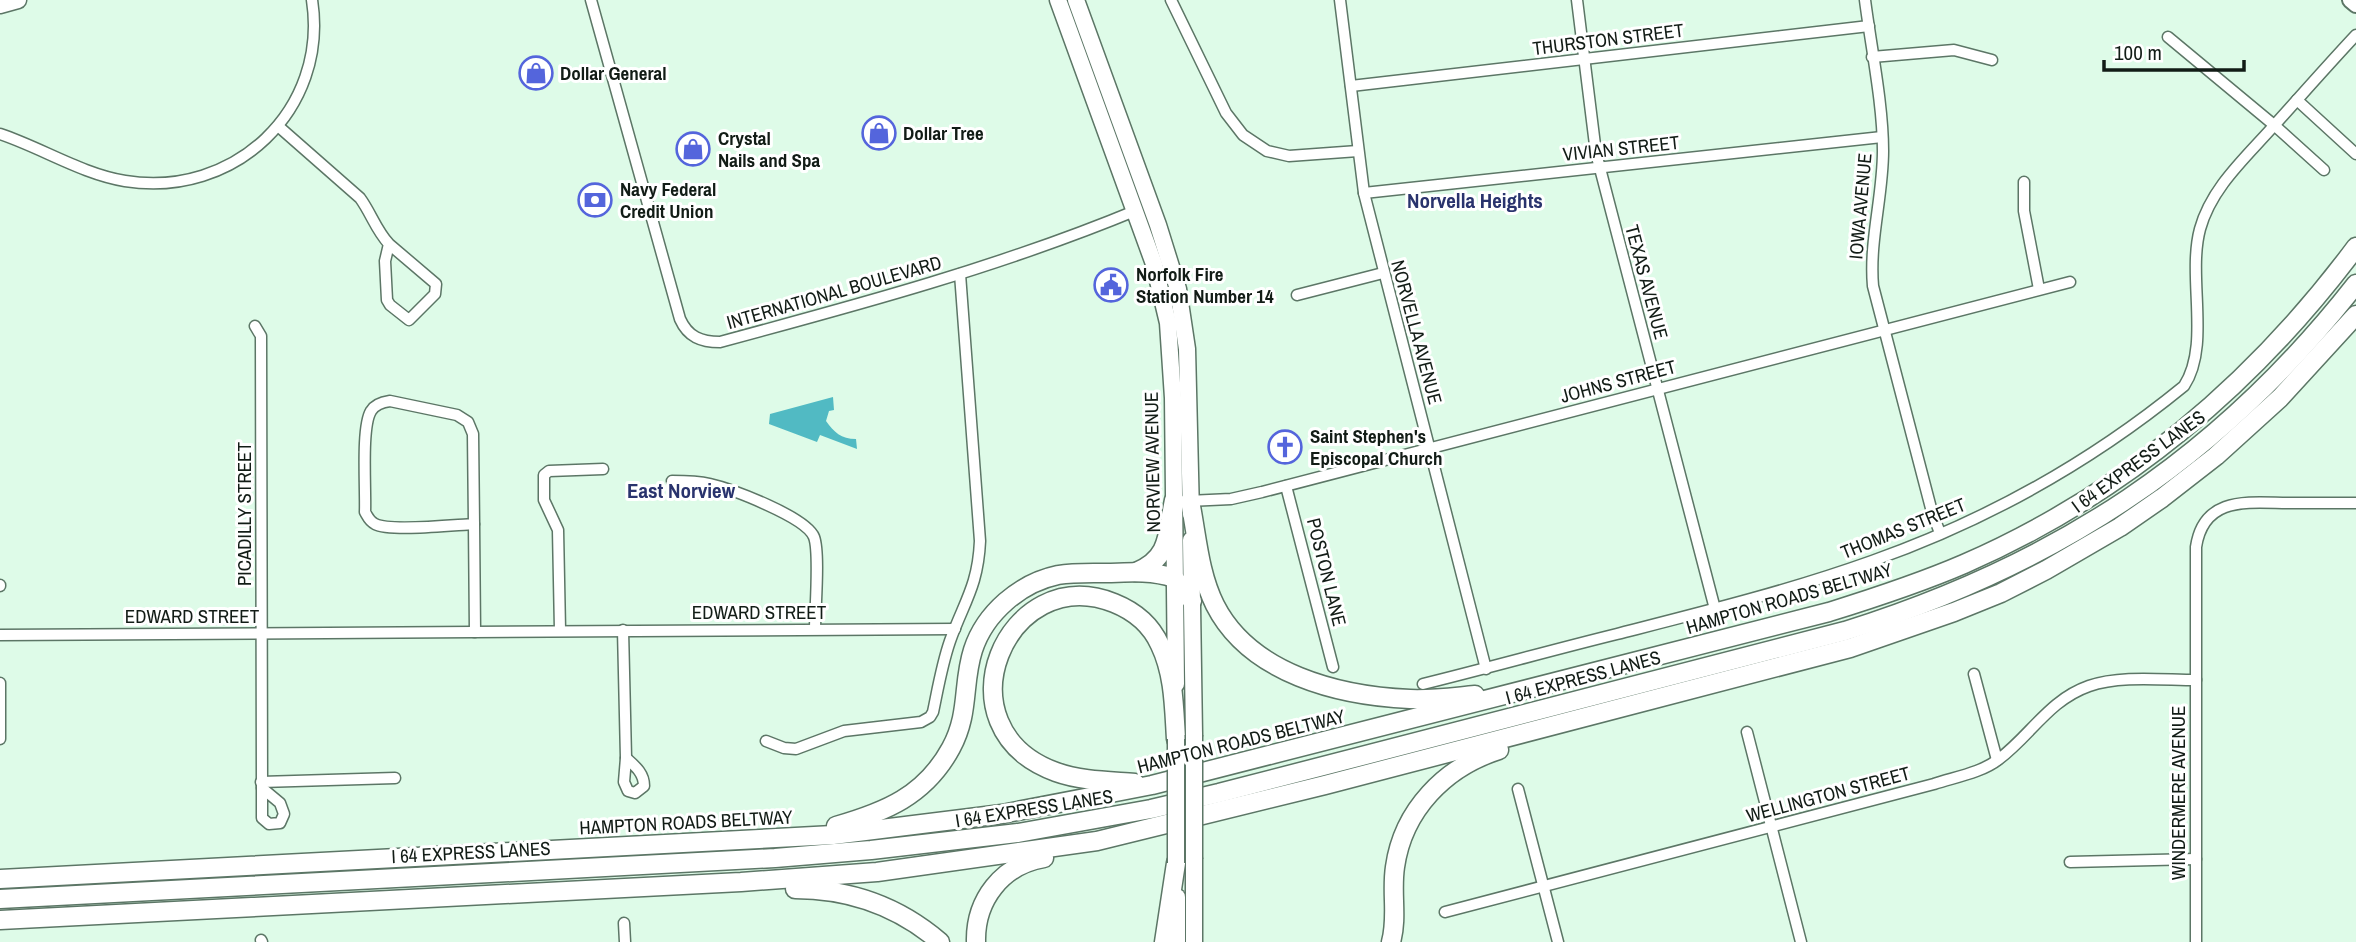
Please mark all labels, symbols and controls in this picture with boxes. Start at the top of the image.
street label: THURSTON STREET [1531,17,1686,61]
scale bar [2104,28,2244,72]
text: 100 m [2114,38,2162,67]
shop icon: Dollar General [517,54,555,92]
place label: Dollar General [560,60,667,86]
shop icon: Dollar Tree [860,114,898,152]
place label: Dollar Tree [903,120,984,146]
place label: Crystal Nails and Spa [718,125,821,173]
street label: VIVIAN STREET [1562,129,1681,167]
shop icon: Crystal Nails and Spa [674,130,712,168]
street label: IOWA AVENUE [1842,152,1878,260]
place label: Navy Federal Credit Union [620,176,716,224]
bank icon: Navy Federal Credit Union [576,181,614,219]
district label: Norvella Heights [1407,186,1543,215]
street label: TEXAS AVENUE [1619,222,1675,342]
street label: INTERNATIONAL BOULEVARD [724,249,944,335]
street label: NORVELLA AVENUE [1385,257,1449,407]
place label: Norfolk Fire Station Number 14 [1136,261,1274,309]
public building icon: Norfolk Fire Station Number 14 [1092,266,1130,304]
street label: JOHNS STREET [1557,353,1679,409]
street label: NORVIEW AVENUE [1138,391,1166,533]
street label: I 64 EXPRESS LANES [2066,404,2210,518]
place label: Saint Stephen's Episcopal Church [1310,423,1442,471]
church icon: Saint Stephen's Episcopal Church [1266,428,1304,466]
street label: PICADILLY STREET [231,441,257,586]
district label: East Norview [627,476,736,505]
street label: THOMAS STREET [1837,491,1970,565]
street label: POSTON LANE [1301,515,1353,629]
street label: HAMPTON ROADS BELTWAY [1683,556,1896,640]
street label: EDWARD STREET [692,599,827,625]
street label: EDWARD STREET [125,603,260,629]
street label: I 64 EXPRESS LANES [1503,644,1663,710]
street label: HAMPTON ROADS BELTWAY [1134,702,1348,779]
street label: WINDERMERE AVENUE [2165,706,2191,880]
street label: WELLINGTON STREET [1743,760,1913,828]
street label: I 64 EXPRESS LANES [953,783,1115,833]
street label: HAMPTON ROADS BELTWAY [579,803,794,841]
street label: I 64 EXPRESS LANES [391,835,551,869]

